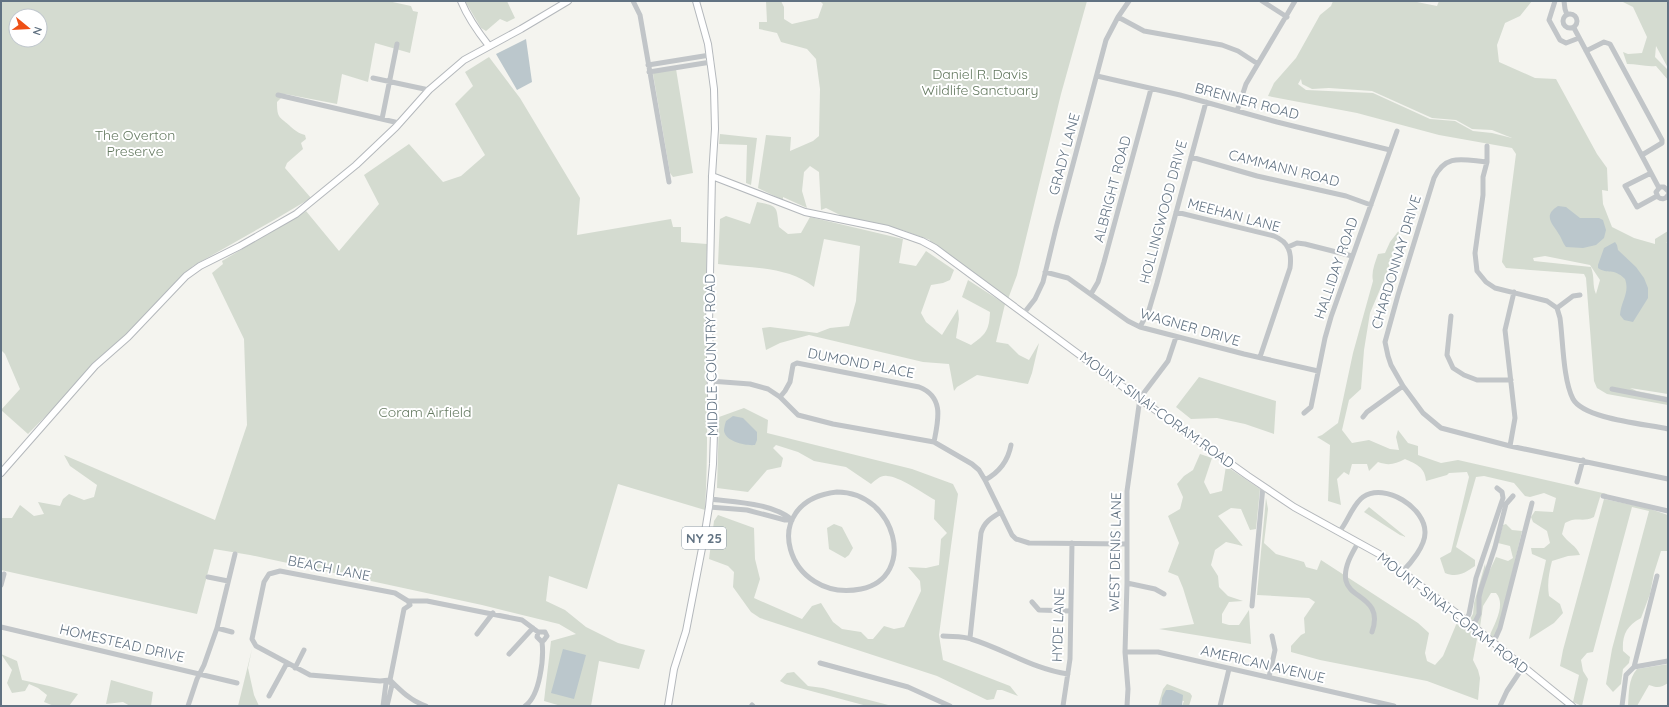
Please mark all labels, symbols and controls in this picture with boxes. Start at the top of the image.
north arrow [8,8,48,48]
text: N [30,25,45,37]
park label: Daniel R. Davis Wildlife Sanctuary [922,65,1038,99]
street label: BRENNER ROAD [1193,78,1301,124]
street label: GRADY LANE [1044,111,1084,197]
park label: The Overton Preserve [95,126,175,160]
street label: ALBRIGHT ROAD [1089,134,1135,244]
street label: HOLLINGWOOD DRIVE [1135,138,1191,286]
street label: CAMMANN ROAD [1227,146,1341,190]
street label: CHARDONNAY DRIVE [1367,193,1425,331]
street label: MEEHAN LANE [1186,194,1282,236]
street label: HALLIDAY ROAD [1310,215,1362,321]
street label: MIDDLE COUNTRY ROAD [701,274,721,436]
street label: WAGNER DRIVE [1138,304,1242,350]
street label: DUMOND PLACE [806,344,916,382]
street label: MOUNT SINAI-CORAM ROAD [1076,348,1238,472]
park label: Coram Airfield [379,403,471,421]
street label: WEST DENIS LANE [1105,492,1125,612]
road number: NY 25 [682,527,726,549]
street label: MOUNT SINAI-CORAM ROAD [1374,548,1532,678]
street label: BEACH LANE [286,551,372,585]
street label: HYDE LANE [1048,587,1068,662]
street label: HOMESTEAD DRIVE [58,620,186,666]
street label: AMERICAN AVENUE [1199,641,1327,687]

